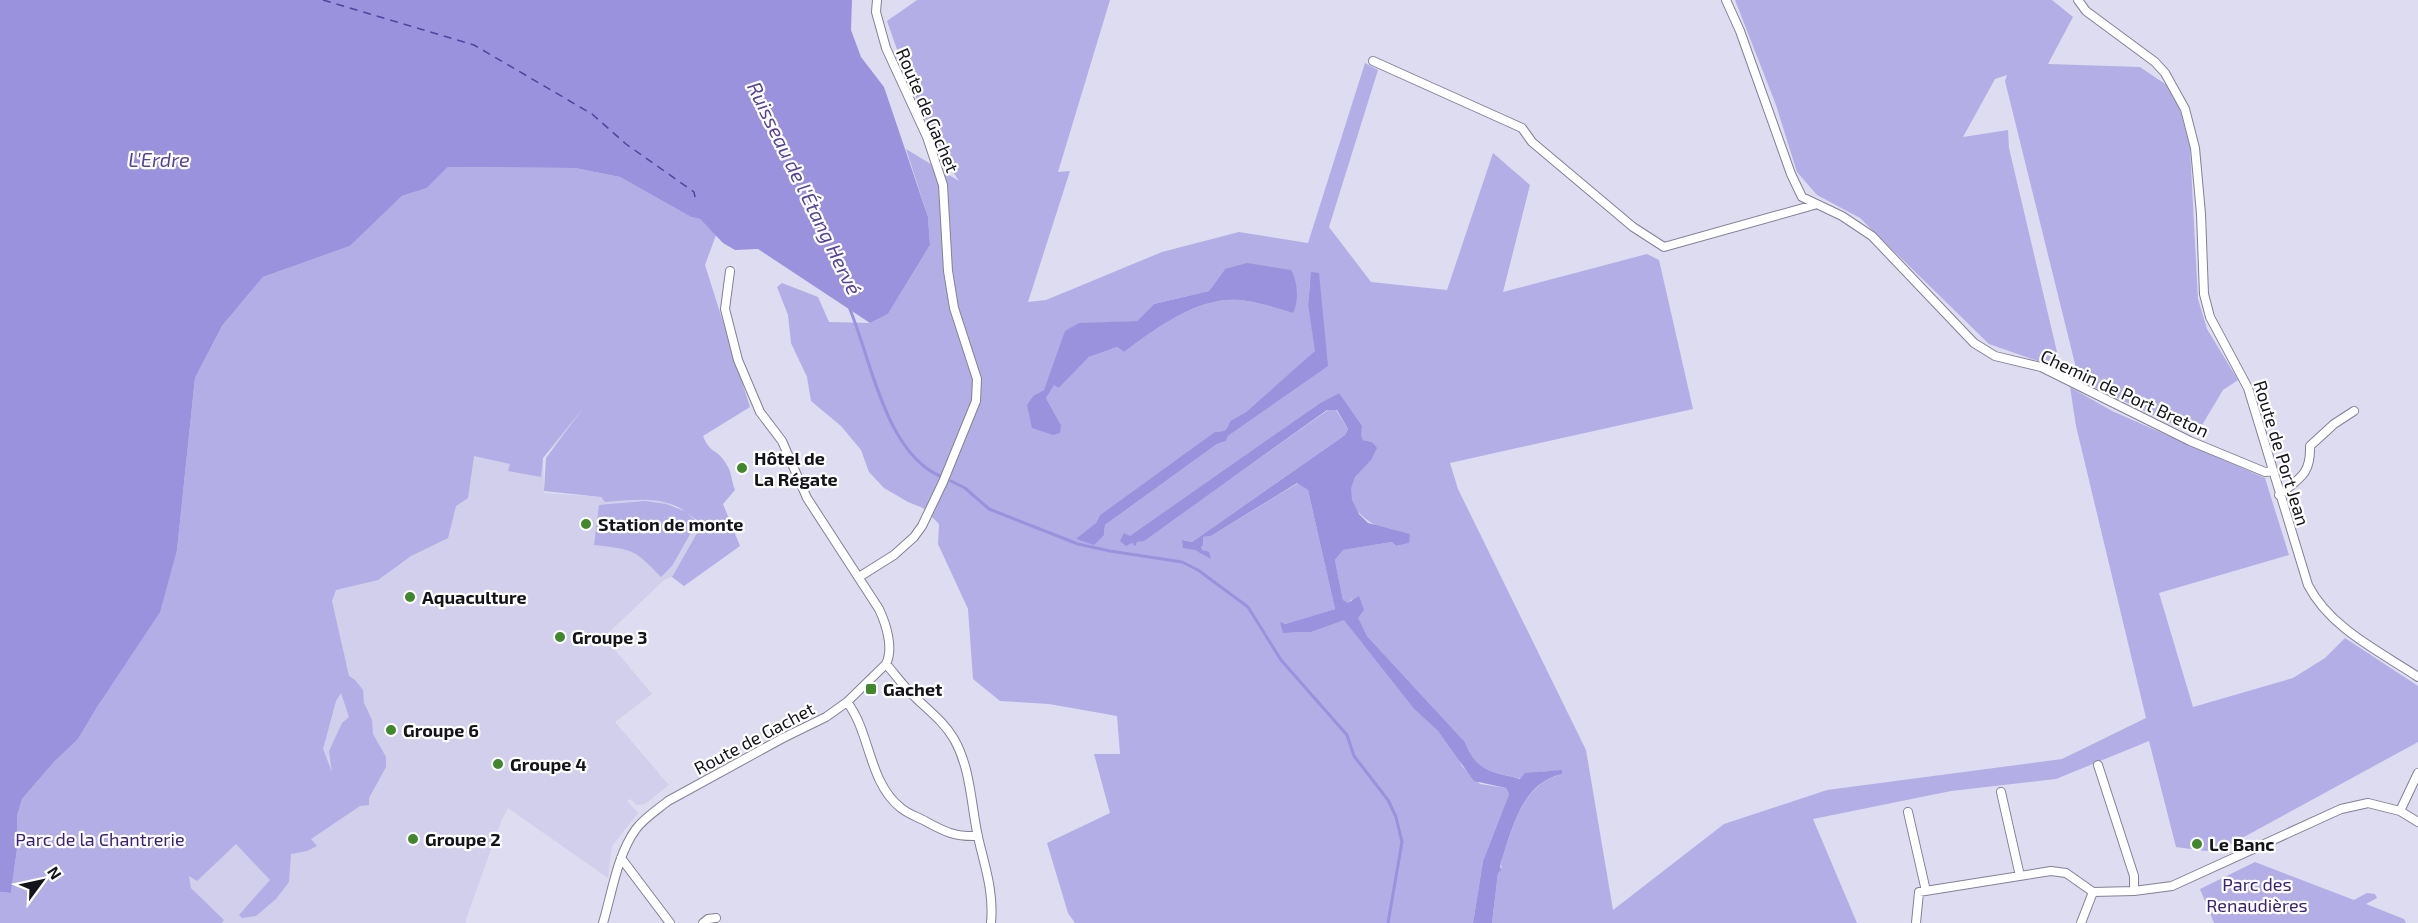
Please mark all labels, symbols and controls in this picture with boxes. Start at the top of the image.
street label: Route de Gachet [892,44,964,176]
water label: Ruisseau de l'Étang Hervé [743,78,867,299]
water label: L'Erdre [128,147,190,171]
street label: Chemin de Port Breton [2037,344,2213,442]
street label: Route de Port Jean [2249,378,2315,528]
place label: Hôtel de La Régate [754,447,838,490]
marker: Hôtel de La Régate [735,461,749,475]
place label: Station de monte [598,513,743,535]
marker: Station de monte [579,517,593,531]
place label: Aquaculture [422,586,527,608]
marker: Aquaculture [403,590,417,604]
place label: Groupe 3 [572,626,648,648]
marker: Groupe 3 [553,630,567,644]
place label: Gachet [883,678,943,700]
marker: Gachet [864,682,878,696]
street label: Route de Gachet [690,697,818,779]
place label: Groupe 6 [403,719,479,741]
marker: Groupe 6 [384,723,398,737]
place label: Groupe 4 [510,753,587,775]
marker: Groupe 4 [491,757,505,771]
park label: Parc de la Chantrerie [15,828,185,850]
place label: Groupe 2 [425,828,501,850]
marker: Groupe 2 [406,832,420,846]
place label: Le Banc [2209,833,2274,855]
marker: Le Banc [2190,837,2204,851]
north arrow [12,851,72,911]
text: N [44,863,66,883]
park label: Parc des Renaudières [2206,873,2308,916]

